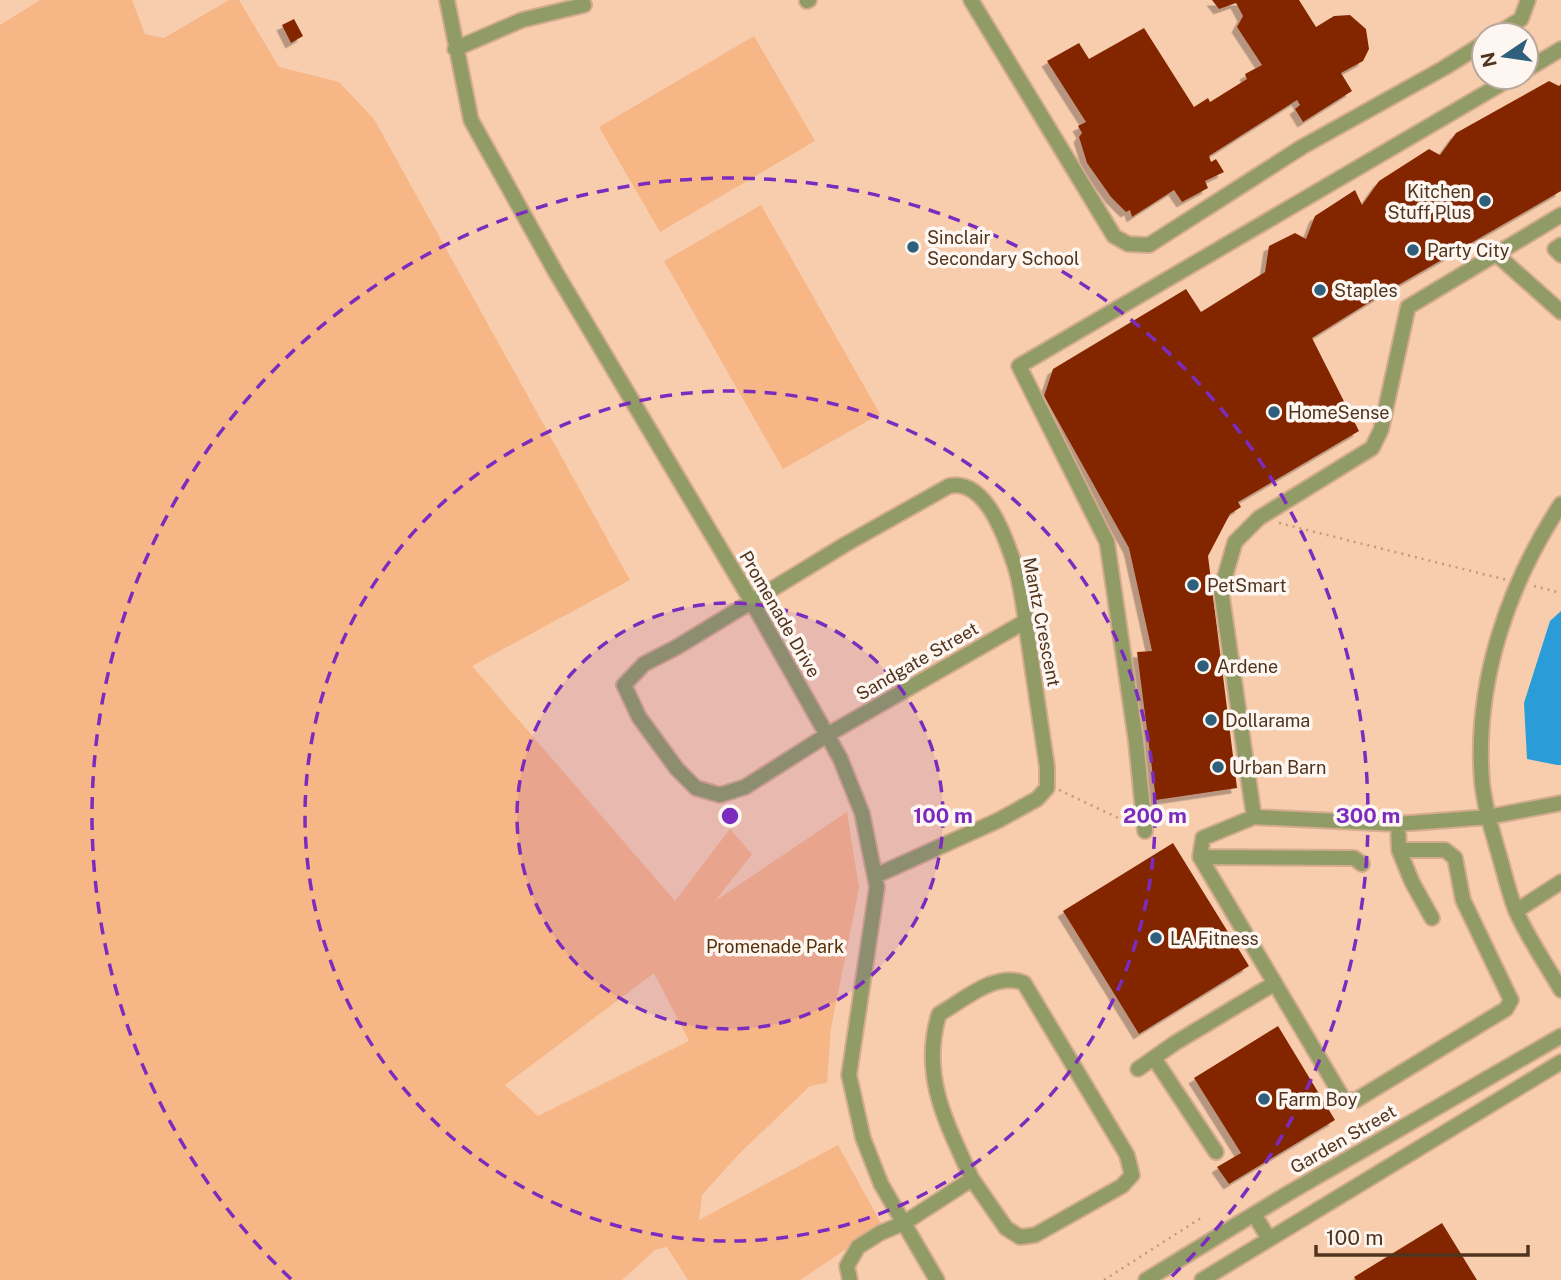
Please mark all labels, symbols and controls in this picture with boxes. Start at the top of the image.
north arrow [1470,21,1540,91]
text: N [1476,50,1501,70]
place label: Kitchen Stuff Plus [1388,181,1471,223]
marker: Kitchen Stuff Plus [1477,193,1493,209]
place label: Sinclair Secondary School [927,227,1079,269]
marker: Sinclair Secondary School [905,239,921,255]
place label: Party City [1427,240,1510,261]
marker: Party City [1405,242,1421,258]
place label: Staples [1334,280,1398,301]
marker: Staples [1312,282,1328,298]
place label: HomeSense [1288,402,1389,423]
marker: HomeSense [1266,404,1282,420]
street label: Promenade Drive [735,547,825,681]
street label: Mantz Crescent [1019,556,1065,688]
place label: PetSmart [1207,575,1286,596]
marker: PetSmart [1185,577,1201,593]
street label: Sandgate Street [852,618,982,704]
place label: Ardene [1217,656,1278,677]
marker: Ardene [1195,658,1211,674]
place label: Dollarama [1225,710,1310,731]
marker: Dollarama [1203,712,1219,728]
place label: Urban Barn [1232,757,1326,778]
marker: Urban Barn [1210,759,1226,775]
text: 100 m [913,803,973,828]
text: 200 m [1123,803,1187,828]
text: 300 m [1336,803,1400,828]
centre of rings [718,804,742,828]
place label: LA Fitness [1170,928,1259,949]
marker: LA Fitness [1148,930,1164,946]
park label: Promenade Park [706,936,844,957]
place label: Farm Boy [1278,1089,1358,1110]
marker: Farm Boy [1256,1091,1272,1107]
street label: Garden Street [1287,1100,1399,1178]
scale bar [1316,1214,1528,1258]
text: 100 m [1326,1225,1383,1250]

